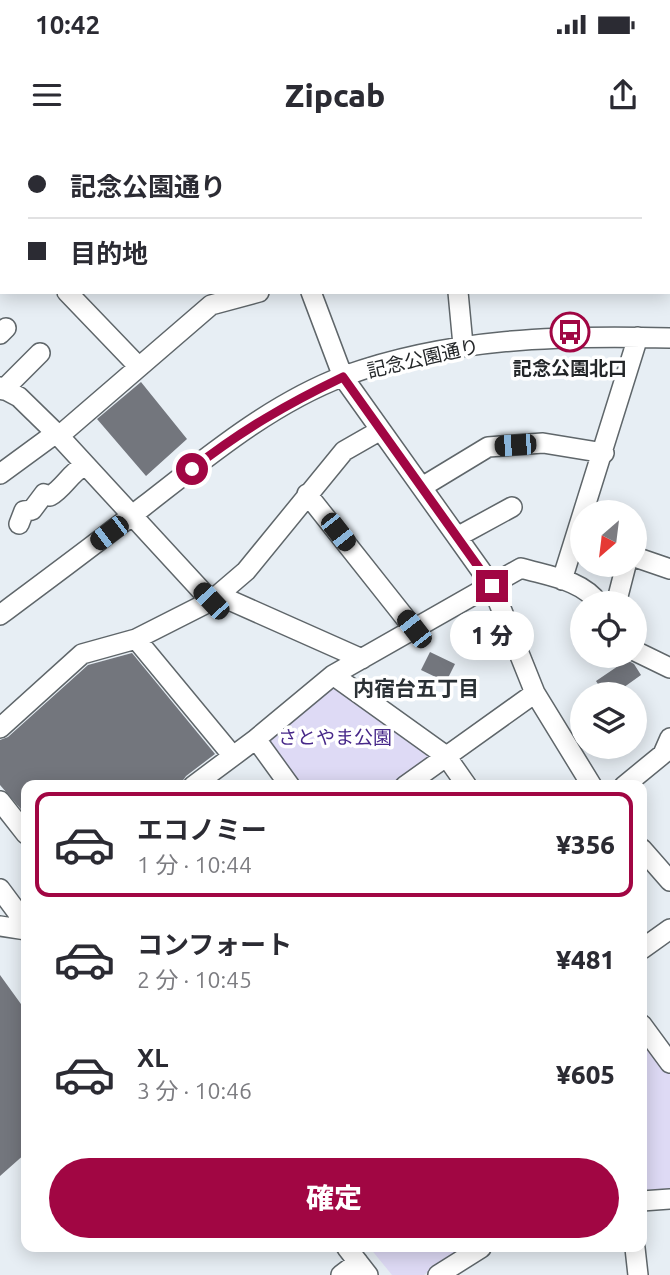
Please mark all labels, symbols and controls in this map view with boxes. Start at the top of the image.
text: 10:42 [35,10,100,39]
icon: menu [28,76,66,114]
icon: share [604,76,642,114]
text: Zipcab [285,77,385,113]
text: 記念公園通り [70,172,226,201]
text: 目的地 [70,239,148,268]
bus stop icon: 記念公園北口 [549,311,591,353]
street label: 記念公園通り [365,334,481,382]
place label: 記念公園北口 [513,357,627,379]
car [494,433,537,457]
route start [176,453,208,485]
north arrow [570,500,648,578]
map controls [570,500,647,759]
car [317,509,360,555]
car [86,512,133,554]
route end [476,570,508,602]
car [189,578,234,624]
button: locate [570,591,647,668]
car [393,606,436,652]
callout: 1 分 [450,611,534,660]
text: 1 分 [471,623,513,648]
district label: 内宿台五丁目 [353,676,479,700]
button: layers [570,682,647,759]
park label: さとやま公園 [278,726,392,748]
icon: car [53,813,116,876]
text: エコノミー [137,815,267,844]
text: ¥356 [556,830,615,859]
text: 1 分 · 10:44 [137,852,252,877]
icon: car [53,928,116,991]
text: コンフォート [137,930,292,959]
text: ¥481 [556,945,615,974]
text: 2 分 · 10:45 [137,967,252,992]
icon: car [53,1043,116,1106]
text: XL [137,1043,168,1072]
text: ¥605 [556,1060,615,1089]
text: 3 分 · 10:46 [137,1078,252,1103]
button: 確定 [49,1158,619,1238]

